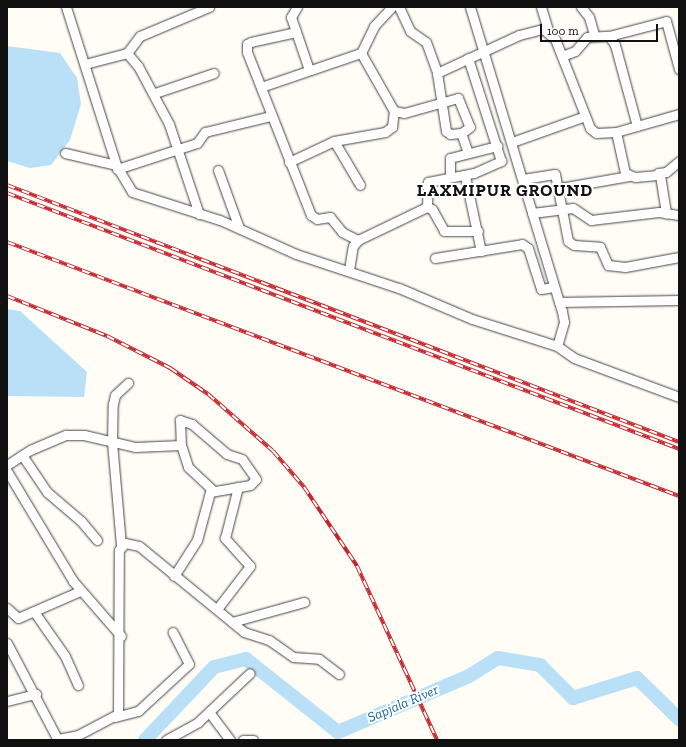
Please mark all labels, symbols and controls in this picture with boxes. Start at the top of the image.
scale bar [542,16,660,42]
text: 100 m [547,24,579,38]
district label: LAXMIPUR GROUND [417,181,593,201]
water label: Sapjala River [365,682,441,726]

